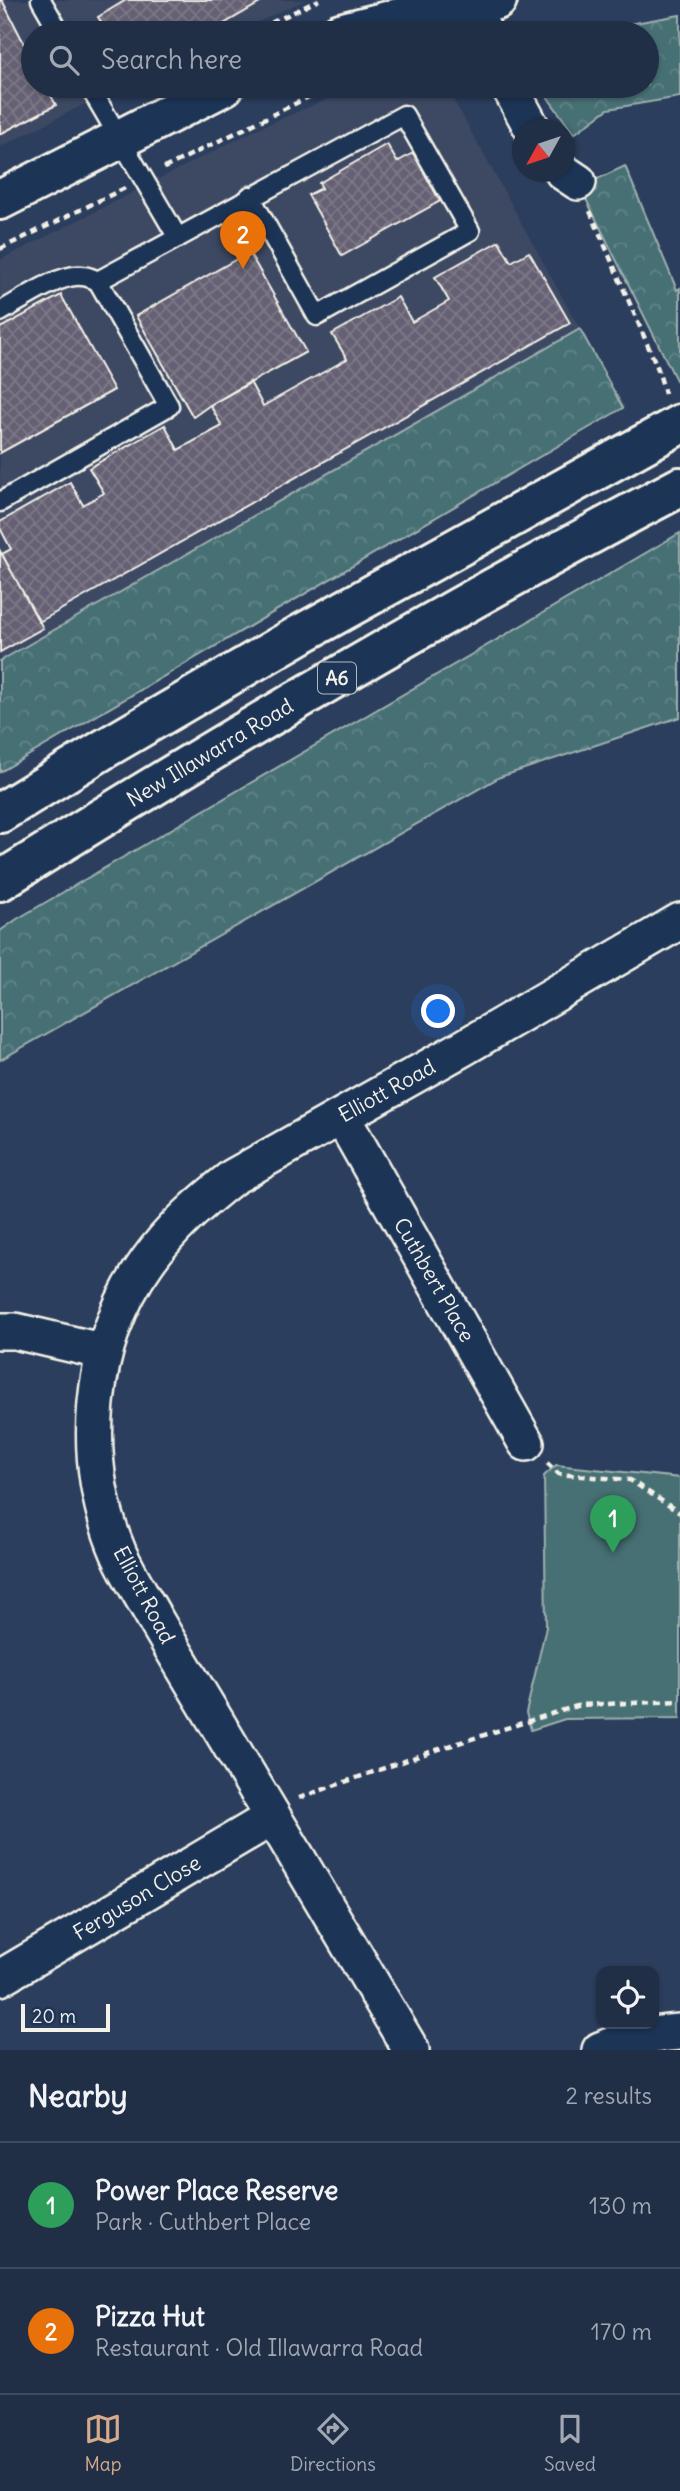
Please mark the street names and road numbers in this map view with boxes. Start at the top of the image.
road number: A6 [318,663,356,694]
street label: New Illawarra Road [122,692,298,813]
street label: Elliott Road [334,1053,440,1128]
street label: Cuthbert Place [388,1213,481,1347]
street label: Elliott Road [108,1541,181,1648]
street label: Ferguson Close [68,1849,205,1946]

